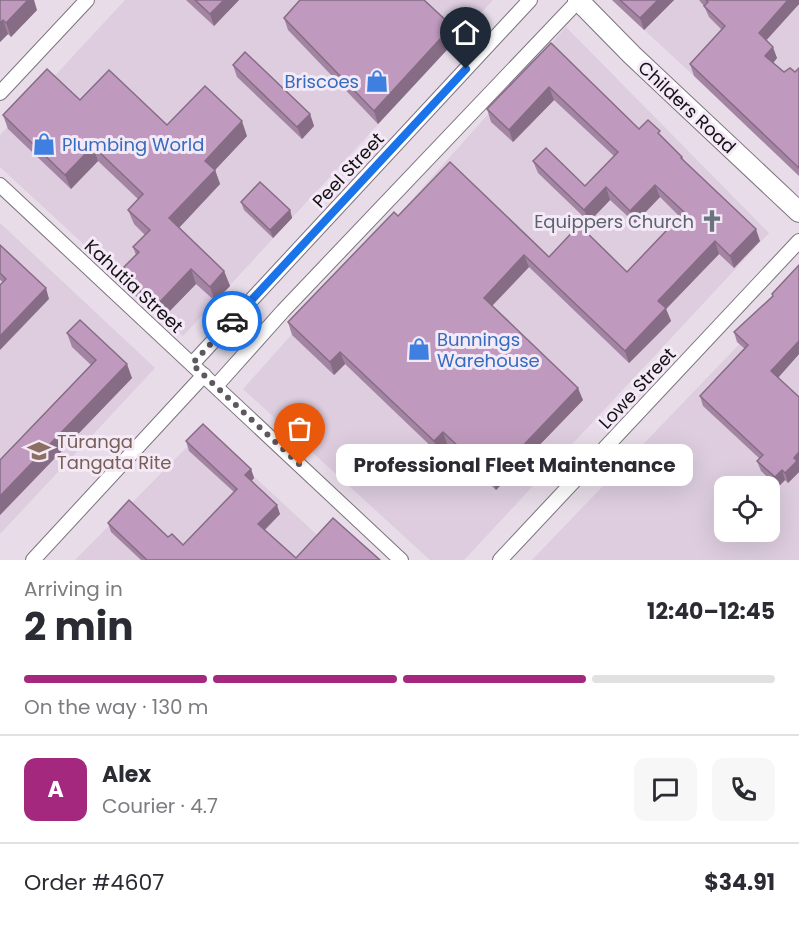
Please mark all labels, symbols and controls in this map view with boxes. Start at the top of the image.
pin [440,7,491,69]
icon: home [449,16,482,49]
street label: Childers Road [633,55,741,159]
shop icon: Briscoes [364,68,390,94]
place label: Briscoes [284,69,359,94]
street label: Peel Street [307,127,389,213]
shop icon: Plumbing World [31,131,57,157]
place label: Plumbing World [62,132,204,157]
church icon: Equippers Church [699,208,725,234]
place label: Equippers Church [534,209,694,234]
street label: Kahutia Street [79,234,189,338]
courier [202,291,262,351]
icon: car [216,305,249,338]
place label: Bunnings Warehouse [437,327,540,373]
shop icon: Bunnings Warehouse [406,336,432,362]
street label: Lowe Street [593,342,681,434]
pin [274,403,325,465]
icon: bag [283,412,316,445]
place label: Tūranga Tangata Rite [57,429,171,475]
school or university icon: Tūranga Tangata Rite [26,438,52,464]
callout: Professional Fleet Maintenance [336,444,693,486]
text: Professional Fleet Maintenance [353,451,676,479]
map controls [714,476,780,542]
button: locate [714,476,780,542]
text: Arriving in [24,575,123,603]
text: 12:40–12:45 [647,596,775,627]
text: 2 min [24,599,134,654]
text: On the way · 130 m [24,693,208,721]
button: chat [634,758,697,821]
button: phone [712,758,775,821]
text: Alex [102,759,151,790]
text: A [47,774,64,805]
text: Courier · 4.7 [102,792,218,820]
text: Order #4607 [24,867,164,898]
text: $34.91 [704,867,775,898]

